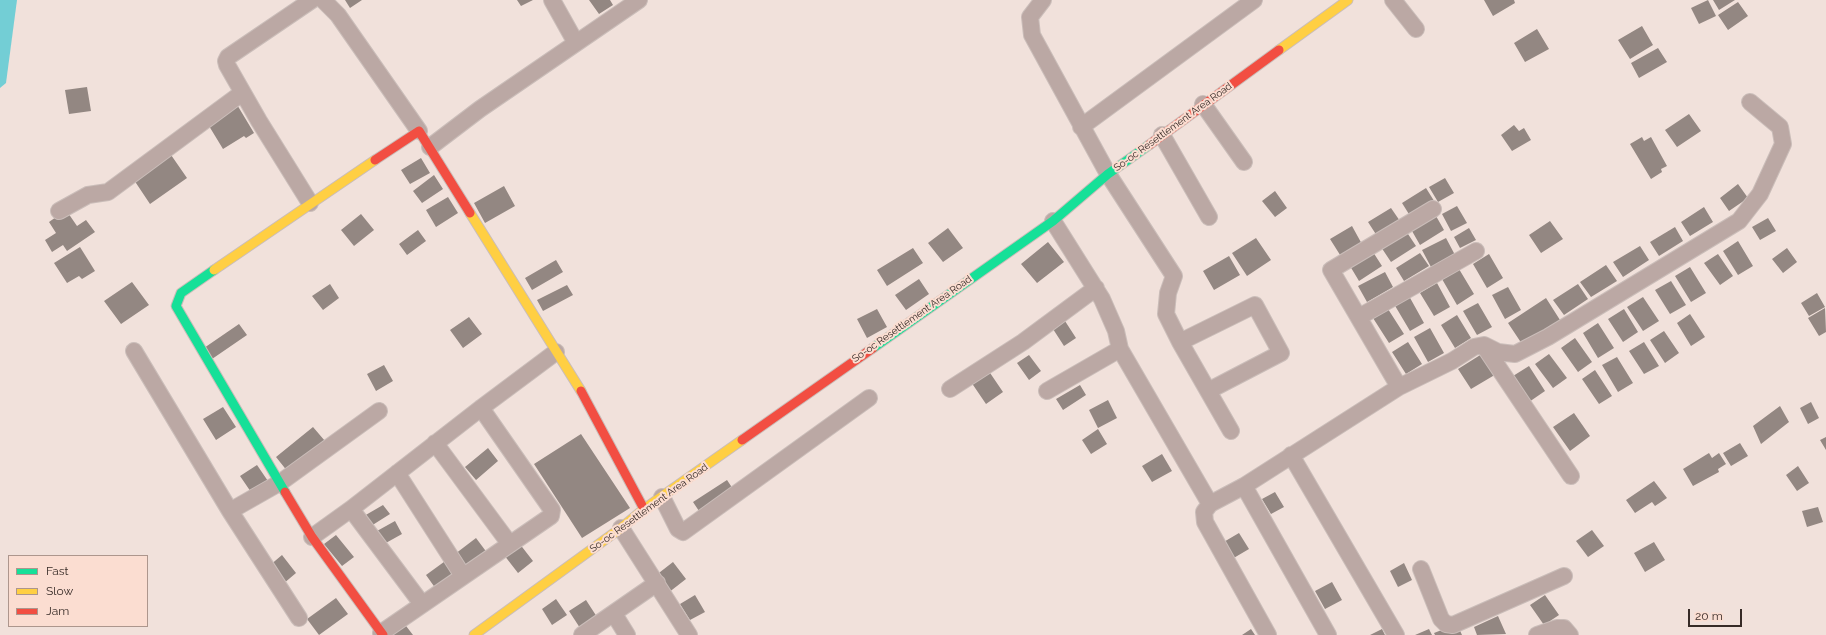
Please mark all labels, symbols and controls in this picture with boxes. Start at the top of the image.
street label: So-oc Resettlement Area Road [1112,80,1234,174]
street label: So-oc Resettlement Area Road [850,273,974,365]
street label: So-oc Resettlement Area Road [588,461,710,555]
legend [8,555,148,627]
text: Fast [46,564,69,578]
text: Slow [46,584,73,598]
scale bar [1690,601,1744,627]
text: Jam [46,604,69,618]
text: 20 m [1695,609,1723,623]

